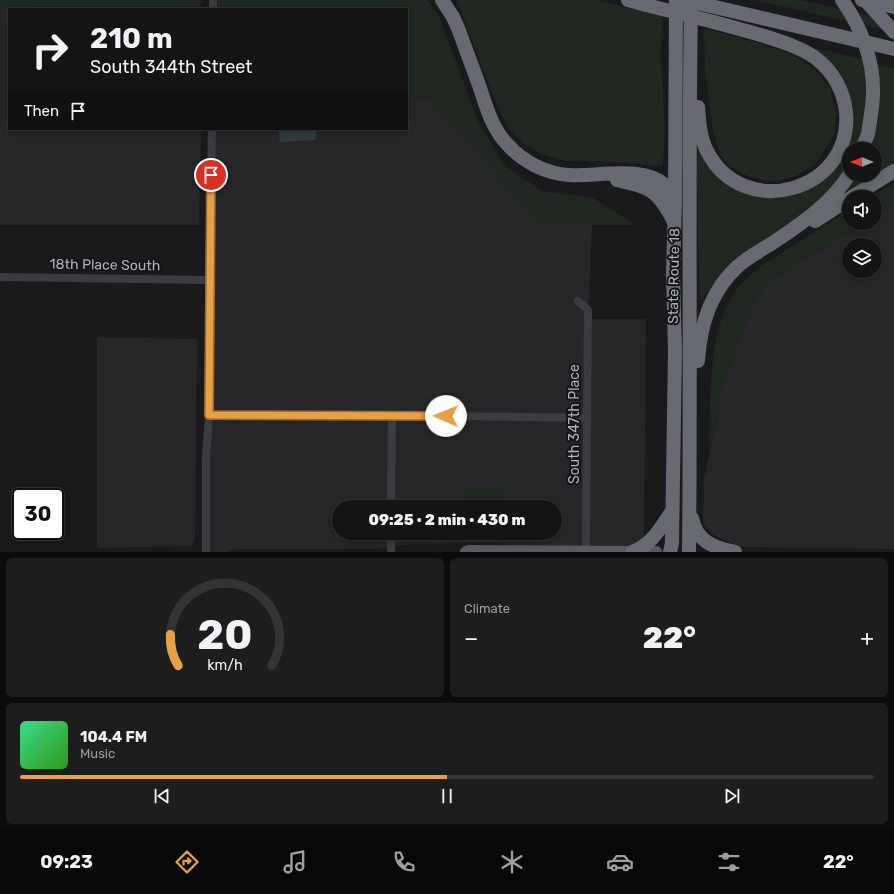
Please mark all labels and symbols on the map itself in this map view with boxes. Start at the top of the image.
north arrow [842,142,882,182]
pin [194,158,228,192]
street label: State Route 18 [665,228,683,324]
street label: 18th Place South [50,256,160,274]
street label: South 347th Place [566,364,583,484]
position arrow [425,395,467,437]
speed limit sign: 30 [12,488,64,540]

